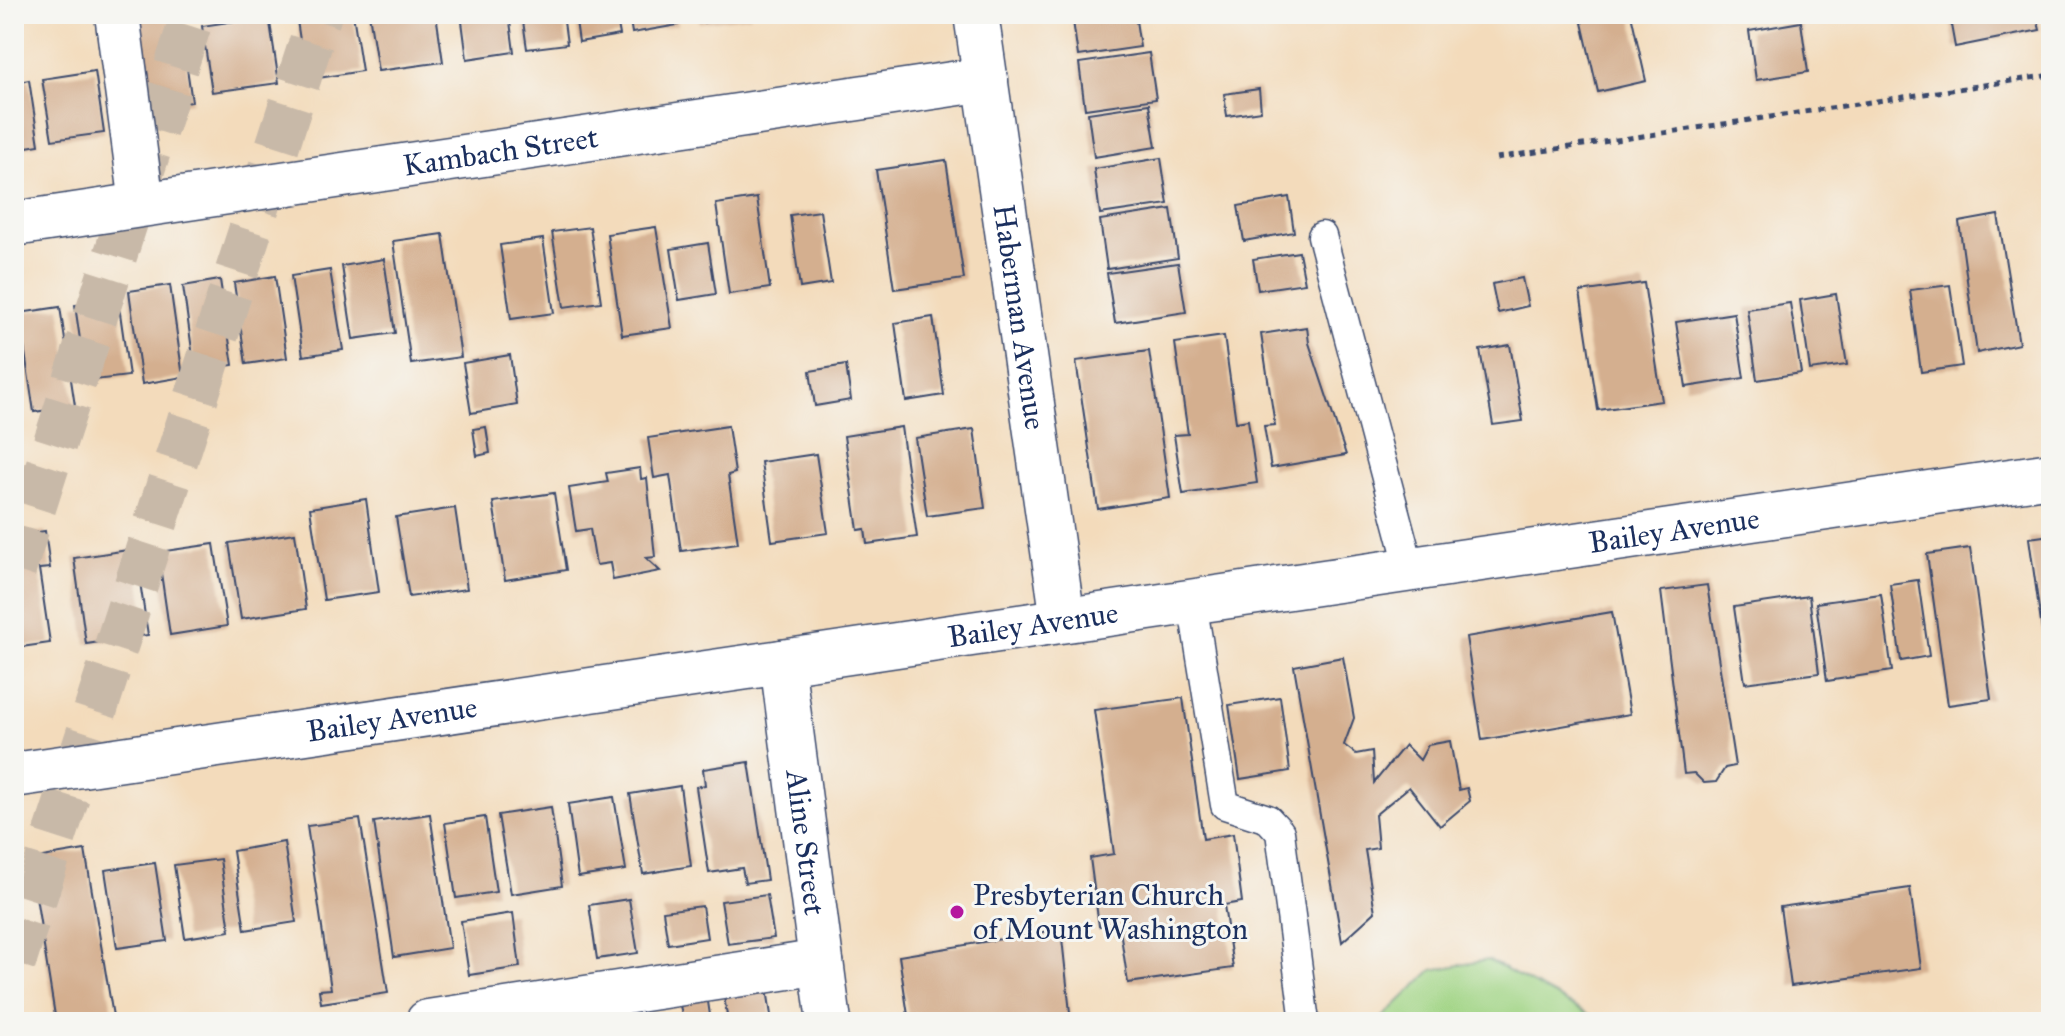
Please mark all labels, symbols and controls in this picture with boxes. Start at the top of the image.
street label: Kambach Street [401,119,601,184]
street label: Haberman Avenue [985,202,1053,432]
street label: Bailey Avenue [1587,500,1762,561]
street label: Bailey Avenue [945,595,1121,655]
street label: Bailey Avenue [304,689,480,750]
street label: Aline Street [778,766,833,918]
place label: Presbyterian Church of Mount Washington [973,877,1248,947]
marker: Presbyterian Church of Mount Washington [948,903,966,921]

